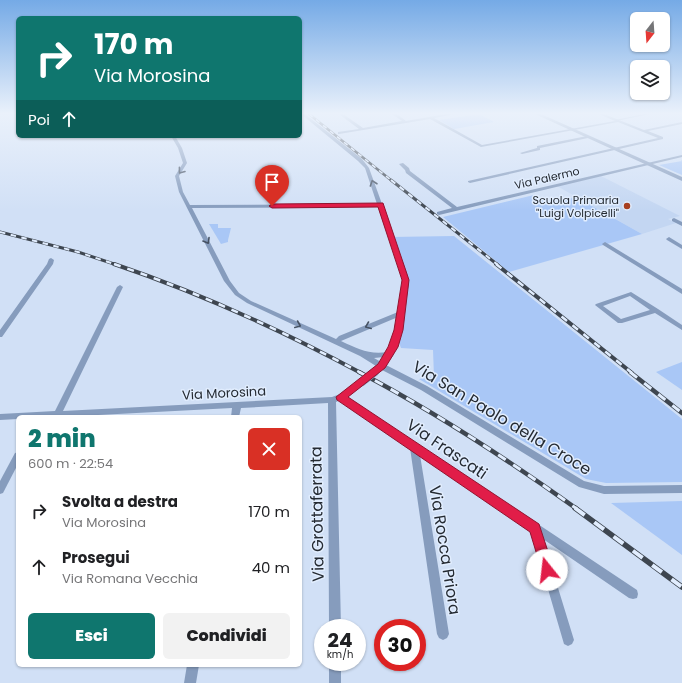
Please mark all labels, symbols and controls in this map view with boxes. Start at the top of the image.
north arrow [630,12,670,52]
map controls [630,12,670,100]
text: 170 m [94,25,173,64]
icon: right [28,32,80,84]
button: layers [630,60,670,100]
text: Via Morosina [94,63,210,88]
icon: ahead [58,108,80,130]
text: Poi [28,109,50,130]
street label: Via Palermo [513,163,581,193]
pin [255,165,289,206]
one-way arrow [179,166,186,173]
icon: arrive [261,171,283,193]
one-way arrow [369,179,378,186]
place label: Scuola Primaria "Luigi Volpicelli" [533,192,619,221]
marker: Scuola Primaria "Luigi Volpicelli" [622,201,632,211]
one-way arrow [202,237,209,244]
one-way arrow [293,320,301,328]
one-way arrow [365,322,372,330]
street label: Via San Paolo della Croce [408,355,596,481]
street label: Via Morosina [182,381,266,405]
street label: Via Frascati [402,413,492,485]
text: 2 min [28,422,96,455]
button: close [248,428,290,470]
street label: Via Grottaferrata [304,446,330,582]
text: 600 m · 22:54 [28,454,113,473]
street label: Via Rocca Priora [423,484,467,616]
text: Svolta a destra [62,491,178,512]
icon: right [28,500,50,522]
text: 170 m [248,501,290,522]
text: Via Morosina [62,513,146,532]
text: Prosegui [62,547,130,568]
position arrow [526,549,568,591]
icon: ahead [28,556,50,578]
text: 40 m [252,557,290,578]
text: Via Romana Vecchia [62,569,198,588]
button: Esci [28,613,155,659]
button: Condividi [163,613,290,659]
speed limit sign: 30 [374,619,426,671]
text: 24 [328,626,352,654]
text: km/h [327,647,353,662]

